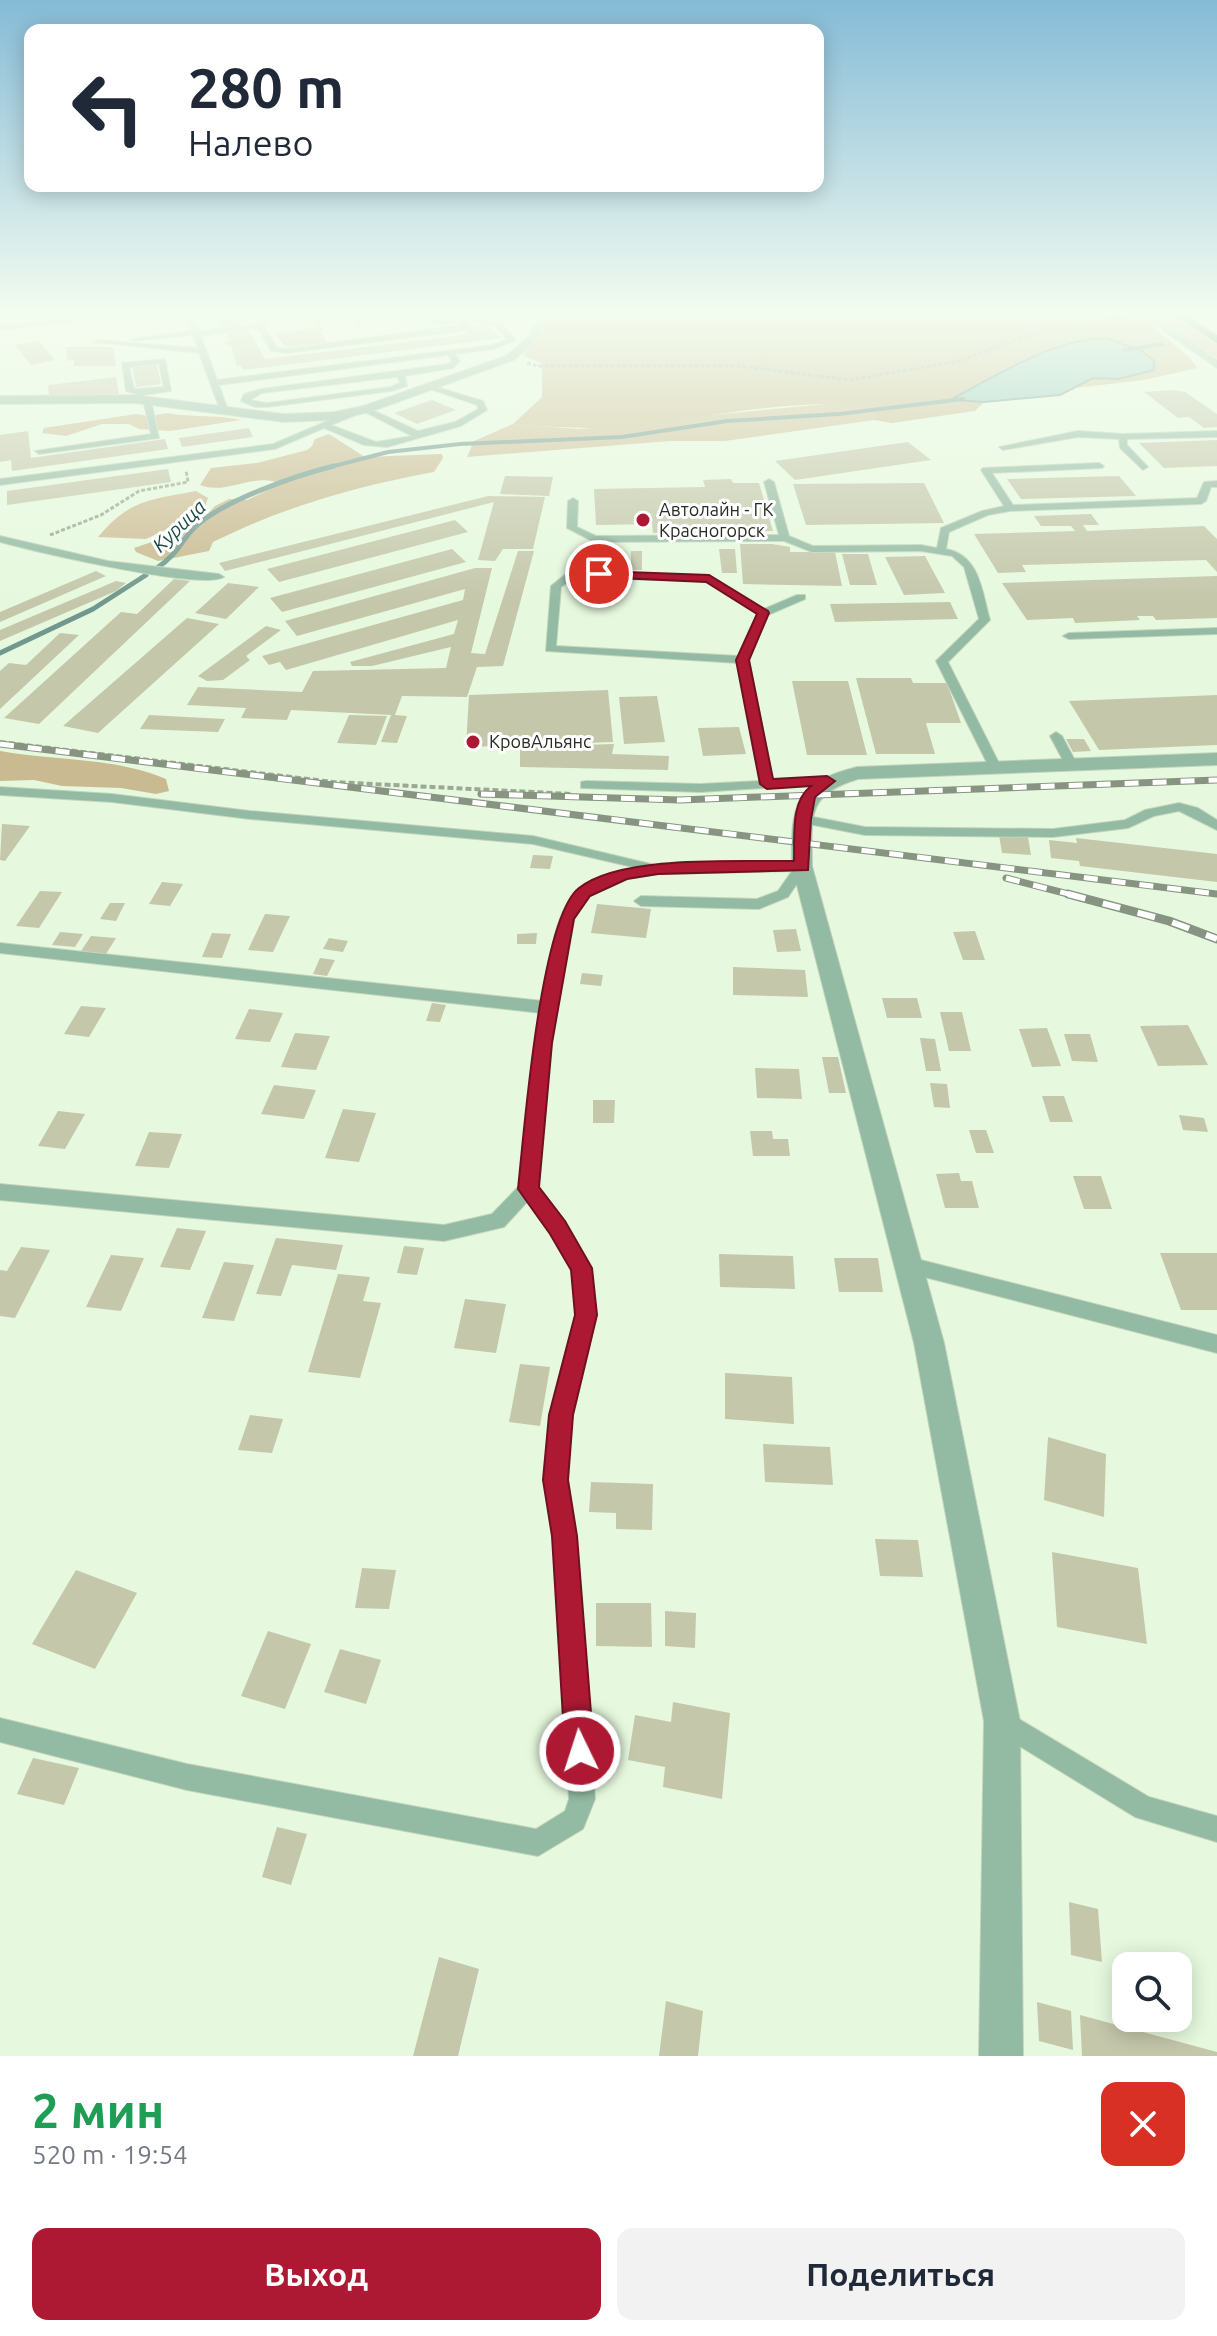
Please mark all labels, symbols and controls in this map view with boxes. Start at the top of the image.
icon: left [56,56,160,160]
text: 280 m [188,56,344,119]
text: Налево [188,122,313,163]
water label: Курица [147,495,210,556]
place label: Автолайн - ГК Красногорск [659,499,773,540]
marker: Автолайн - ГК Красногорск [634,511,652,529]
pin [565,540,633,608]
icon: arrive [577,552,621,596]
place label: КровАльянс [489,731,592,751]
marker: КровАльянс [464,733,482,751]
position arrow [538,1709,622,1793]
map controls [1112,1952,1192,2032]
button: search [1112,1952,1192,2032]
button: close [1101,2082,1185,2166]
text: 2 мин [32,2083,164,2137]
text: 520 m · 19:54 [32,2140,188,2169]
button: Выход [32,2228,601,2320]
button: Поделиться [617,2228,1185,2320]

